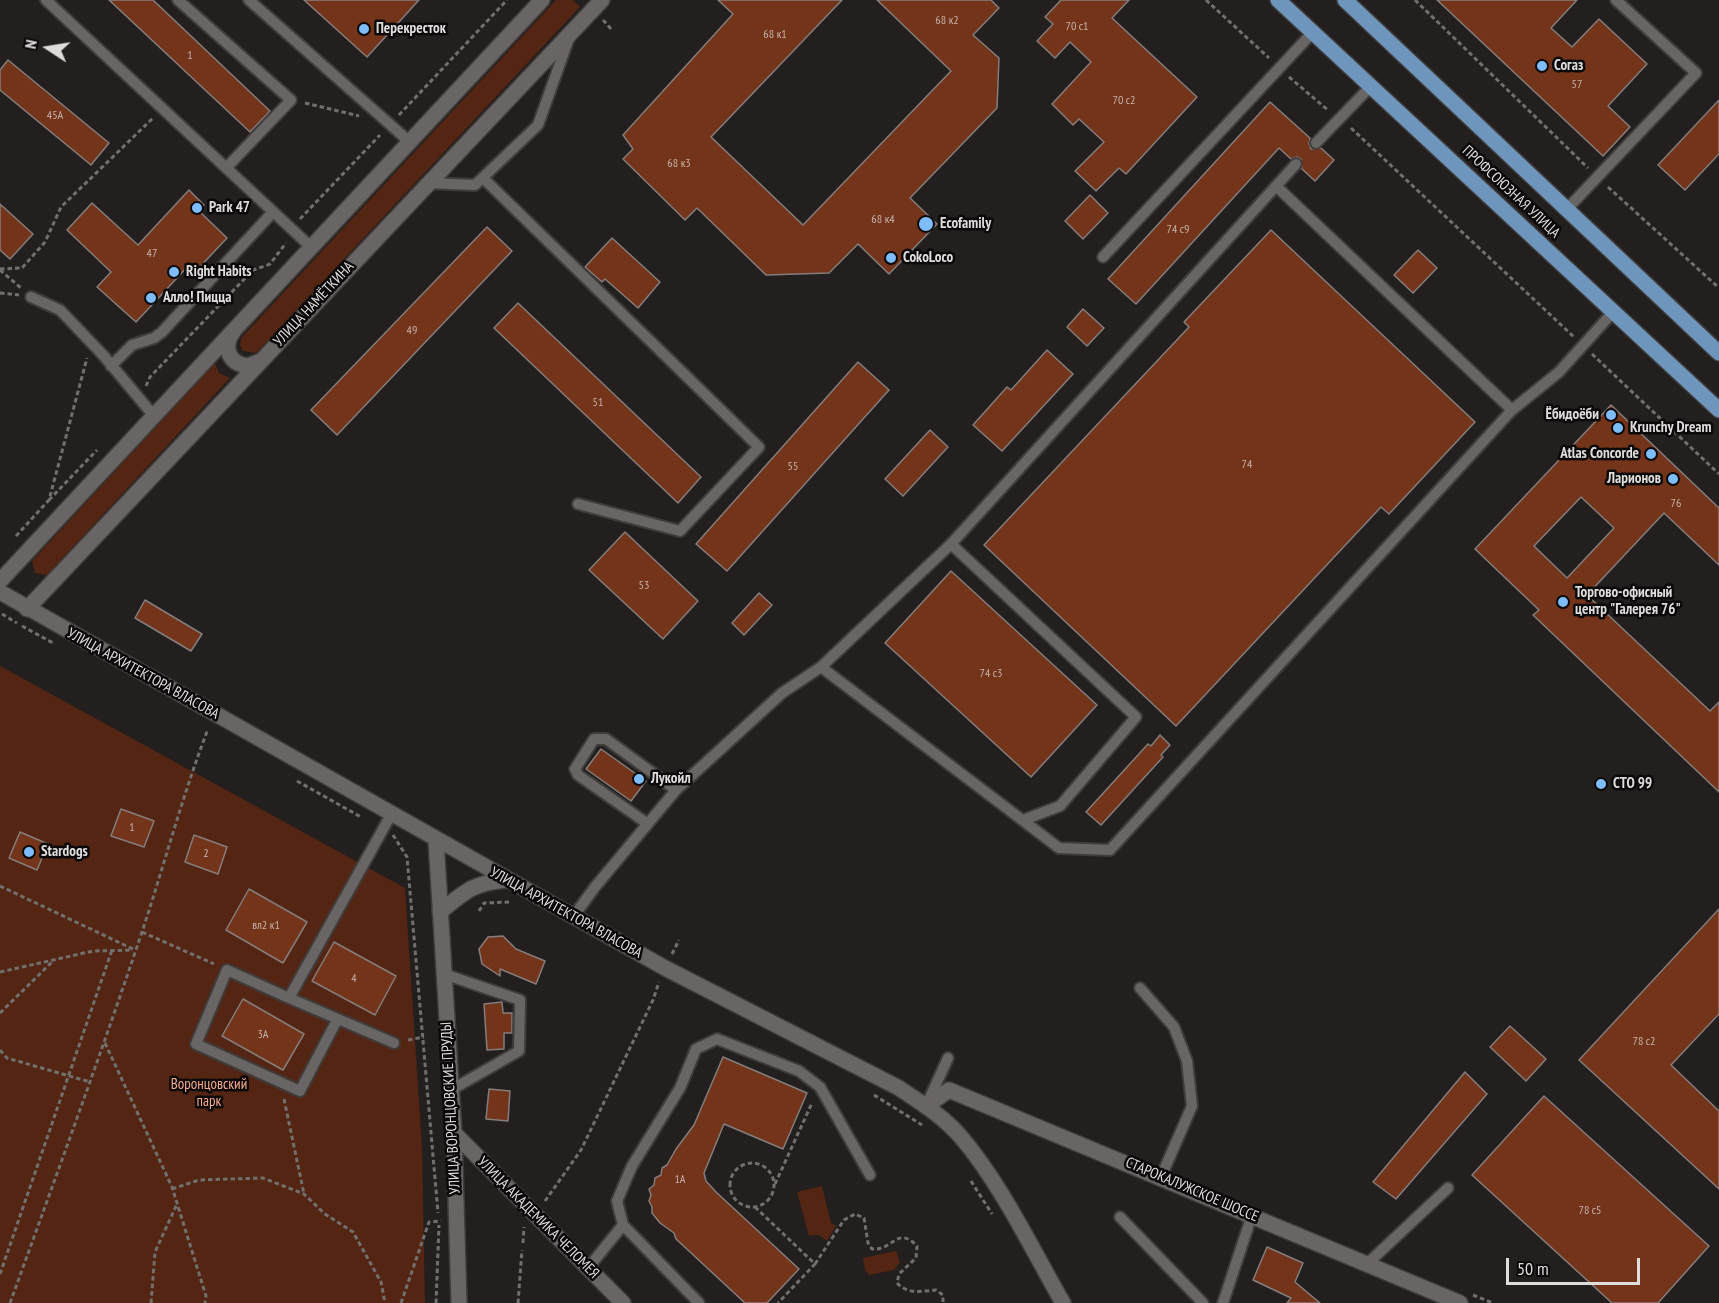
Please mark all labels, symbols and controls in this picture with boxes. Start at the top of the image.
house number: 68 к2 [935,14,959,28]
north arrow [18,18,78,78]
place label: Перекресток [376,20,446,38]
house number: 70 с1 [1065,20,1089,34]
marker: Перекресток [357,22,371,36]
house number: 68 к1 [763,28,787,42]
text: N [20,38,41,51]
house number: 1 [187,49,193,63]
place label: Согаз [1554,57,1583,75]
marker: Согаз [1535,59,1549,73]
house number: 57 [1572,78,1582,92]
house number: 70 с2 [1112,94,1136,108]
house number: 45А [47,109,63,123]
street label: ПРОФСОЮЗНАЯ УЛИЦА [1458,142,1564,242]
house number: 68 к3 [667,157,691,171]
place label: Park 47 [209,199,250,217]
marker: Park 47 [190,201,204,215]
house number: 68 к4 [871,213,895,227]
marker: Ecofamily [917,215,935,233]
place label: Ecofamily [940,215,991,233]
house number: 74 с9 [1166,223,1190,237]
house number: 47 [147,247,157,261]
place label: CokoLoco [903,249,953,267]
marker: CokoLoco [884,251,898,265]
street label: УЛИЦА НАМЁТКИНА [270,258,358,350]
place label: Right Habits [186,263,252,281]
marker: Right Habits [167,265,181,279]
place label: Алло! Пицца [163,289,231,307]
marker: Алло! Пицца [144,291,158,305]
house number: 49 [407,324,417,338]
house number: 51 [593,396,603,410]
place label: Ёбидоёби [1545,406,1599,424]
marker: Ёбидоёби [1604,408,1618,422]
place label: Krunchy Dream [1630,419,1711,437]
marker: Krunchy Dream [1611,421,1625,435]
place label: Atlas Concorde [1560,445,1639,463]
marker: Atlas Concorde [1644,447,1658,461]
house number: 74 [1242,458,1252,472]
house number: 55 [788,460,798,474]
place label: Ларионов [1607,470,1661,488]
marker: Ларионов [1666,472,1680,486]
house number: 76 [1671,497,1681,511]
house number: 53 [639,579,649,593]
place label: Торгово-офисный центр "Галерея 76" [1575,584,1681,619]
marker: Торгово-офисный центр "Галерея 76" [1556,595,1570,609]
street label: УЛИЦА АРХИТЕКТОРА ВЛАСОВА [64,625,222,723]
house number: 74 с3 [979,667,1003,681]
place label: Лукойл [651,770,691,788]
marker: Лукойл [632,772,646,786]
place label: СТО 99 [1613,775,1652,793]
marker: СТО 99 [1594,777,1608,791]
house number: 1 [129,821,135,835]
place label: Stardogs [41,843,88,861]
marker: Stardogs [22,845,36,859]
house number: 2 [203,847,209,861]
street label: УЛИЦА АРХИТЕКТОРА ВЛАСОВА [487,864,645,962]
house number: вл2 к1 [252,919,280,933]
house number: 4 [351,972,357,986]
street label: УЛИЦА ВОРОНЦОВСКИЕ ПРУДЫ [437,1021,465,1195]
house number: 3А [257,1028,269,1042]
house number: 78 с2 [1632,1035,1656,1049]
park label: Воронцовский парк [171,1076,247,1111]
street label: УЛИЦА АКАДЕМИКА ЧЕЛОМЕЯ [473,1153,603,1283]
street label: СТАРОКАЛУЖСКОЕ ШОССЕ [1123,1154,1261,1226]
house number: 1А [674,1173,686,1187]
house number: 78 с5 [1578,1204,1602,1218]
scale bar [1509,1246,1642,1284]
text: 50 m [1517,1257,1549,1280]

